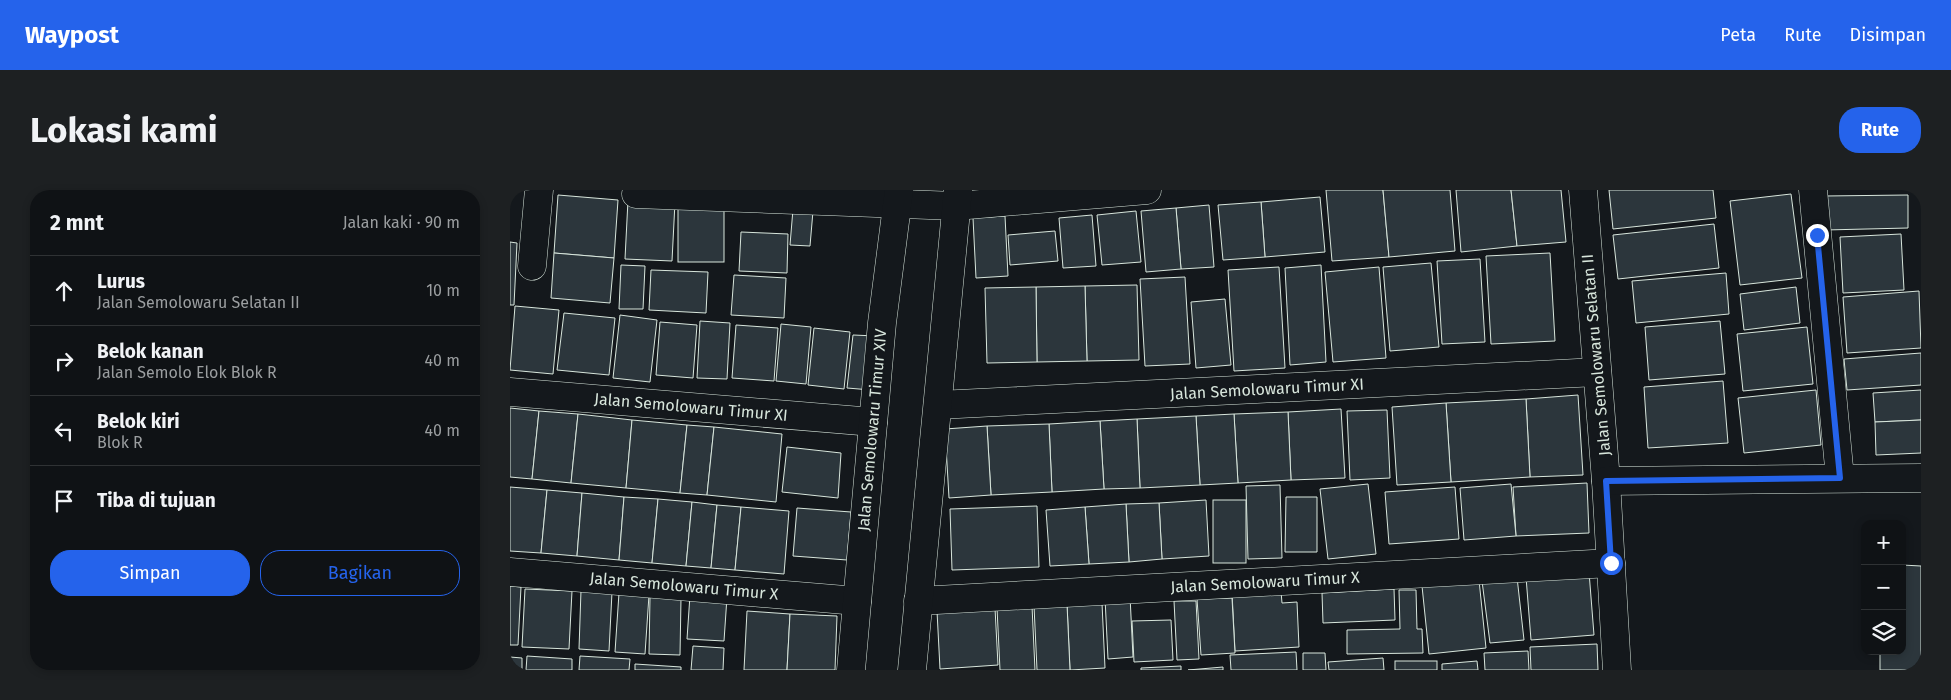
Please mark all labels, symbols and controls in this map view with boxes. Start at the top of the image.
text: Waypost [25,21,119,49]
text: Peta [1720,24,1756,46]
text: Rute [1784,24,1822,46]
text: Disimpan [1850,24,1926,46]
button: Rute [1839,107,1921,153]
text: Lokasi kami [30,109,218,151]
text: 2 mnt [50,210,104,236]
text: Jalan kaki · 90 m [343,213,460,232]
route end [1806,224,1829,247]
street label: Jalan Semolowaru Selatan II [1578,253,1614,457]
text: Lurus [97,270,145,293]
icon: ahead [50,277,78,305]
text: 10 m [426,281,460,300]
text: Jalan Semolowaru Selatan II [97,293,300,312]
street label: Jalan Semolowaru Timur XIV [854,328,890,532]
text: Belok kanan [97,340,204,363]
icon: right [50,347,78,375]
text: 40 m [425,351,460,370]
text: Jalan Semolo Elok Blok R [97,363,277,382]
street label: Jalan Semolowaru Timur XI [1170,374,1364,404]
street label: Jalan Semolowaru Timur XI [593,389,789,425]
text: Belok kiri [97,410,180,433]
icon: left [50,417,78,445]
text: 40 m [425,421,460,440]
text: Blok R [97,433,143,452]
icon: arrive [50,487,78,515]
text: Tiba di tujuan [97,489,216,512]
map controls [1861,520,1906,655]
button: + [1861,520,1906,565]
button: Simpan [50,550,250,596]
button: Bagikan [260,550,460,596]
route start [1600,552,1623,575]
button: − [1861,565,1906,610]
street label: Jalan Semolowaru Timur X [589,568,780,604]
street label: Jalan Semolowaru Timur X [1170,568,1360,596]
button: layers [1861,610,1906,655]

